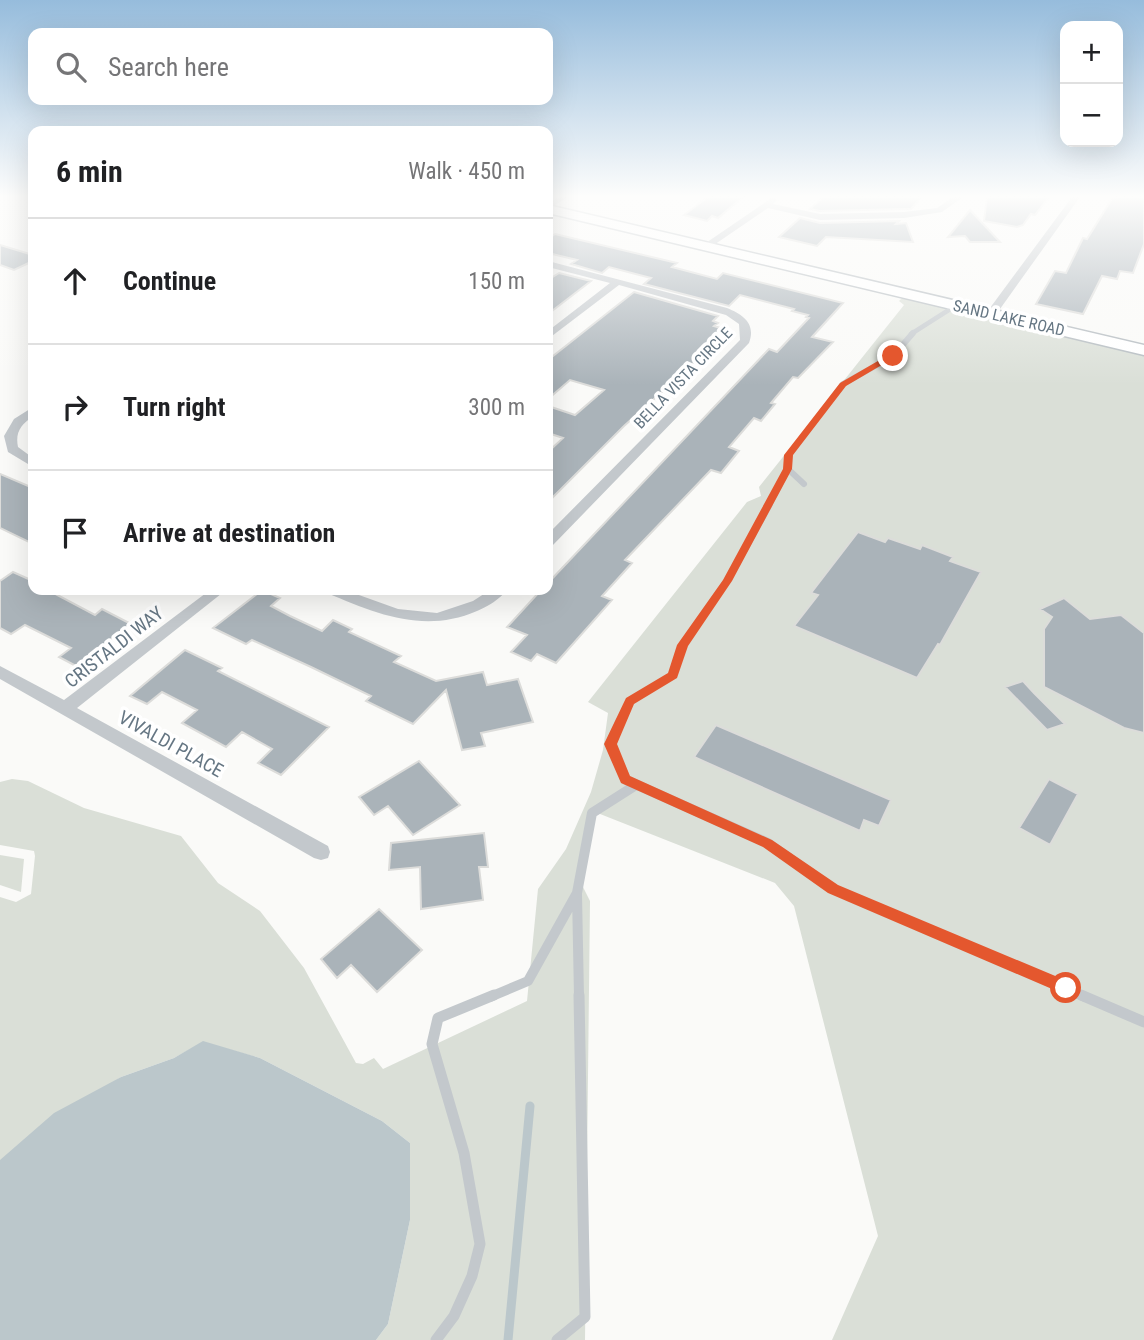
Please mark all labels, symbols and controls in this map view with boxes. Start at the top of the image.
map controls [1060,21,1123,147]
button: + [1060,21,1123,84]
search box [28,28,553,105]
icon: search [52,48,90,86]
text: Search here [108,52,229,82]
button: − [1060,84,1123,147]
text: 6 min [56,154,123,189]
text: Walk · 450 m [408,158,525,185]
icon: ahead [56,262,94,300]
text: Continue [123,266,216,296]
text: 150 m [468,268,525,295]
street label: SAND LAKE ROAD [951,296,1067,340]
street label: BELLA VISTA CIRCLE [630,324,736,432]
route end [877,340,908,371]
icon: right [56,388,94,426]
text: Turn right [123,392,225,422]
text: 300 m [468,394,525,421]
icon: arrive [56,514,94,552]
text: Arrive at destination [123,518,335,548]
street label: CRISTALDI WAY [60,601,168,693]
street label: VIVALDI PLACE [115,706,227,782]
route start [1050,972,1081,1003]

